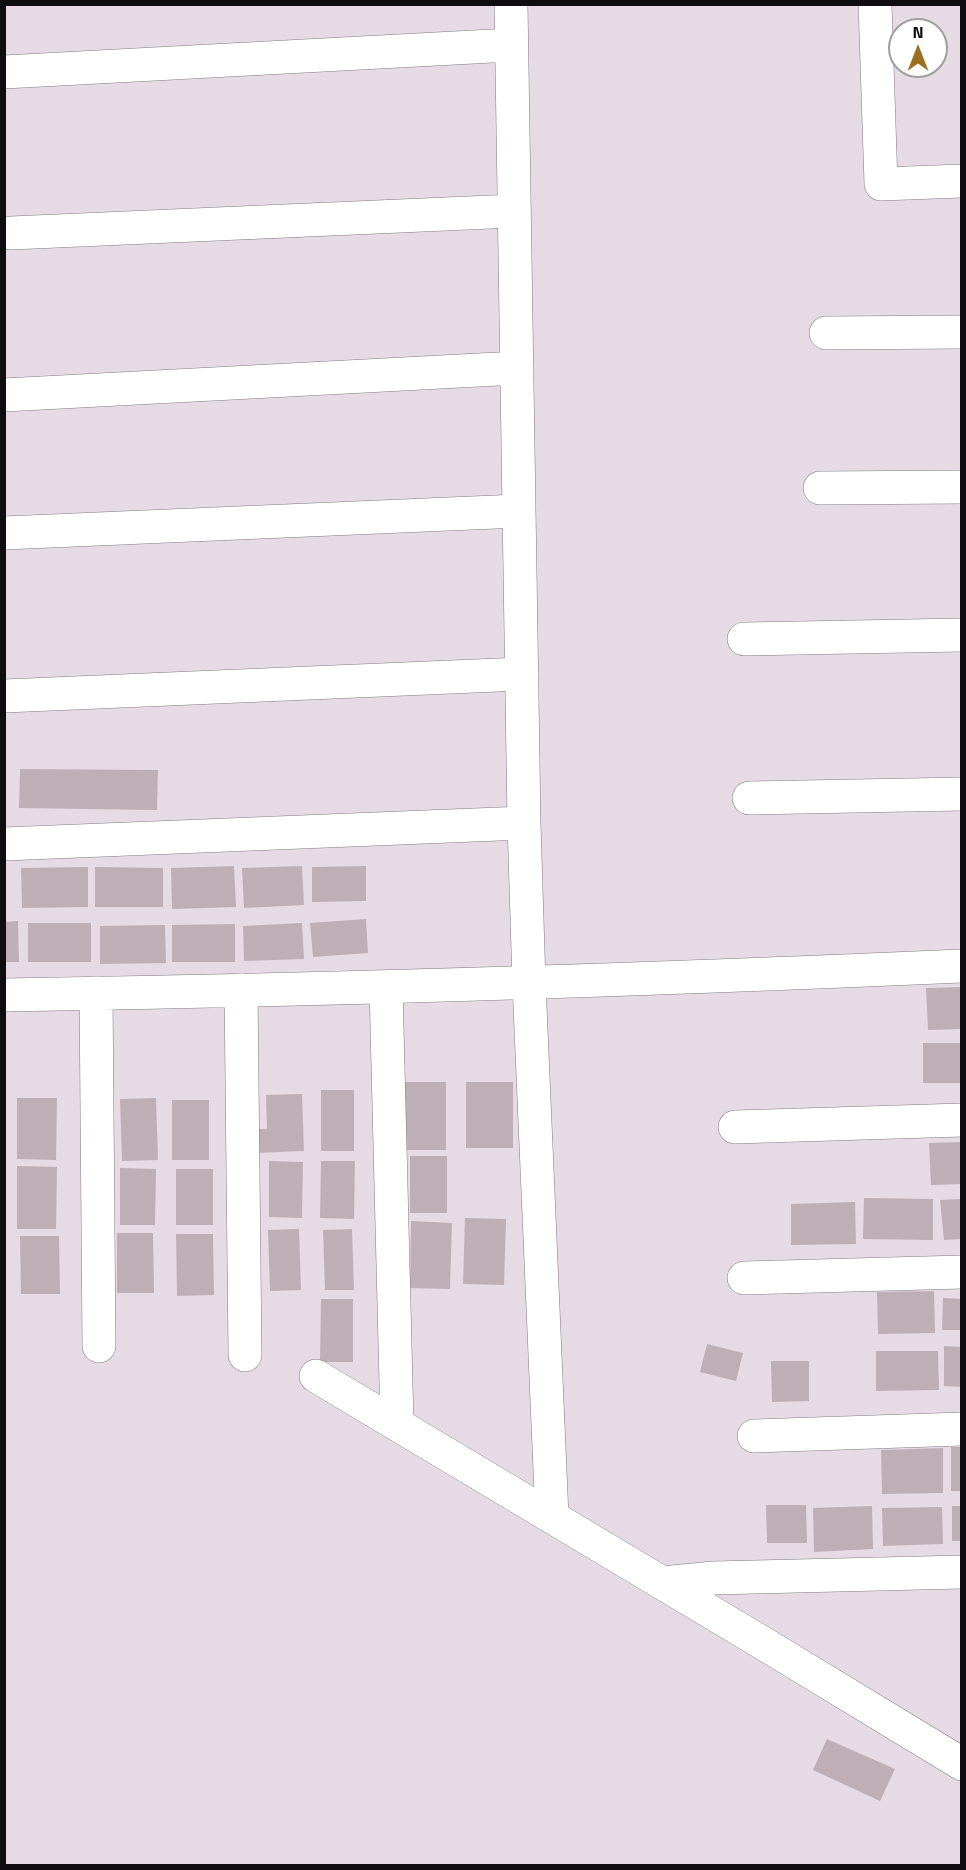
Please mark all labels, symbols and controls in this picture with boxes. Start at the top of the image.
north arrow [888,18,948,78]
text: N [912,20,924,44]

